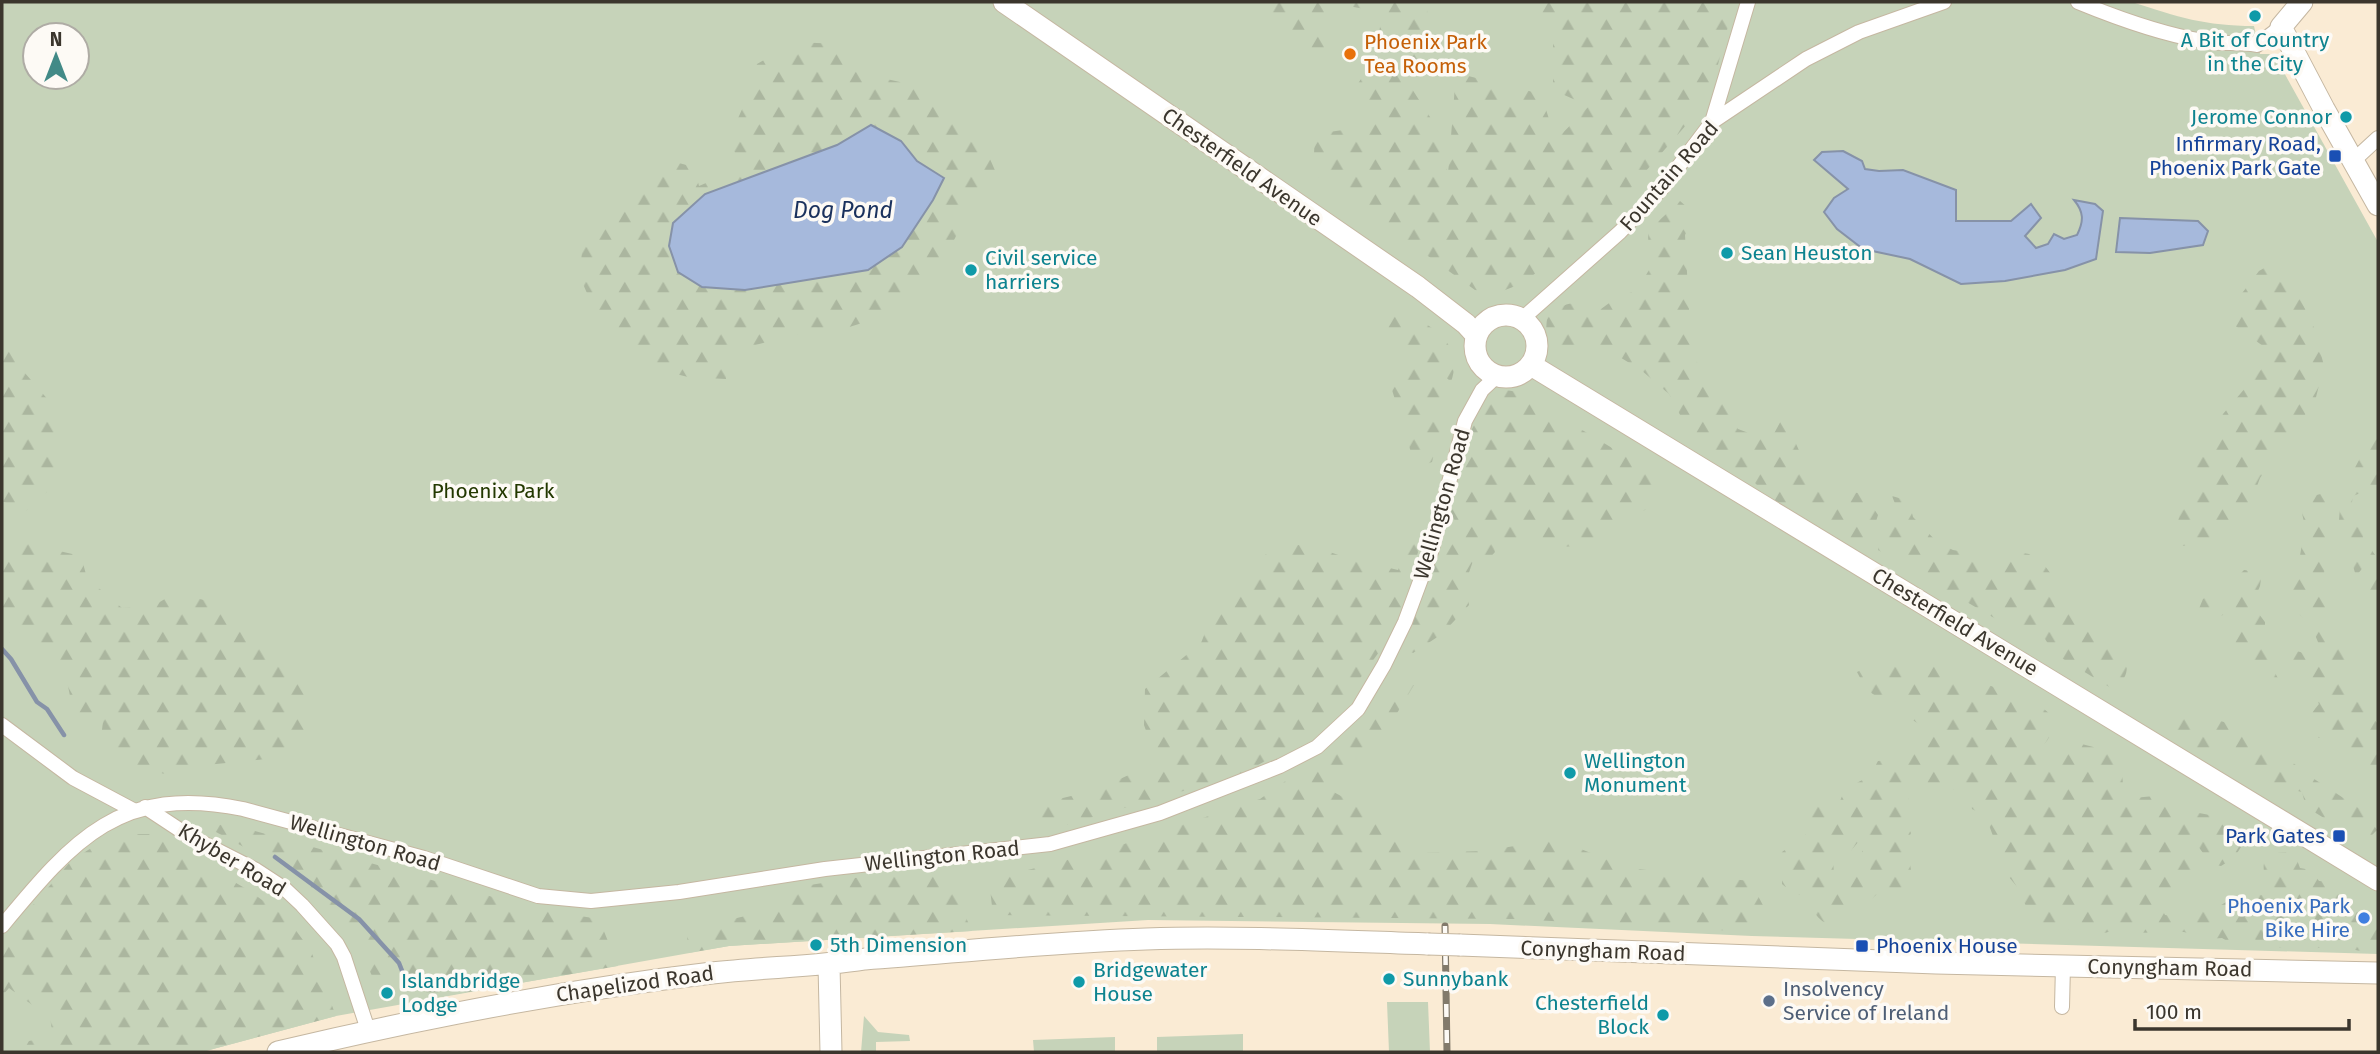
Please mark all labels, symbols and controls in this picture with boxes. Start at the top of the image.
marker: A Bit of Country in the City [2247,8,2263,24]
north arrow [21,21,91,91]
place label: A Bit of Country in the City [2181,27,2330,77]
text: N [50,28,62,51]
place label: Phoenix Park Tea Rooms [1364,29,1487,79]
marker: Phoenix Park Tea Rooms [1342,46,1358,62]
street label: Chesterfield Avenue [1157,102,1327,232]
place label: Jerome Connor [2191,104,2332,130]
marker: Jerome Connor [2338,109,2354,125]
street label: Fountain Road [1614,116,1724,236]
place label: Infirmary Road, Phoenix Park Gate [2149,131,2321,181]
marker: Infirmary Road, Phoenix Park Gate [2327,148,2343,164]
water label: Dog Pond [793,196,893,224]
place label: Sean Heuston [1741,240,1873,266]
place label: Civil service harriers [985,245,1097,295]
marker: Sean Heuston [1719,245,1735,261]
marker: Civil service harriers [963,262,979,278]
street label: Wellington Road [1408,425,1476,583]
park label: Phoenix Park [431,478,555,504]
street label: Chesterfield Avenue [1867,562,2043,682]
place label: Wellington Monument [1584,748,1687,798]
marker: Wellington Monument [1562,765,1578,781]
street label: Wellington Road [286,809,444,877]
street label: Khyber Road [173,818,291,902]
place label: Park Gates [2225,823,2325,849]
marker: Park Gates [2331,828,2347,844]
street label: Wellington Road [863,835,1021,877]
place label: Phoenix Park Bike Hire [2227,893,2350,943]
marker: Phoenix Park Bike Hire [2356,910,2372,926]
place label: 5th Dimension [830,932,967,958]
place label: Phoenix House [1876,933,2018,959]
street label: Conyngham Road [1520,935,1686,967]
marker: 5th Dimension [808,937,824,953]
marker: Phoenix House [1854,938,1870,954]
street label: Conyngham Road [2087,954,2253,982]
place label: Bridgewater House [1093,957,1207,1007]
street label: Chapelizod Road [554,960,716,1008]
place label: Sunnybank [1403,966,1508,992]
place label: Islandbridge Lodge [401,968,520,1018]
marker: Sunnybank [1381,971,1397,987]
marker: Bridgewater House [1071,974,1087,990]
place label: Insolvency Service of Ireland [1783,976,1949,1026]
marker: Islandbridge Lodge [379,985,395,1001]
scale bar [2135,988,2348,1032]
place label: Chesterfield Block [1535,990,1649,1040]
marker: Insolvency Service of Ireland [1761,993,1777,1009]
text: 100 m [2146,999,2202,1025]
marker: Chesterfield Block [1655,1007,1671,1023]

